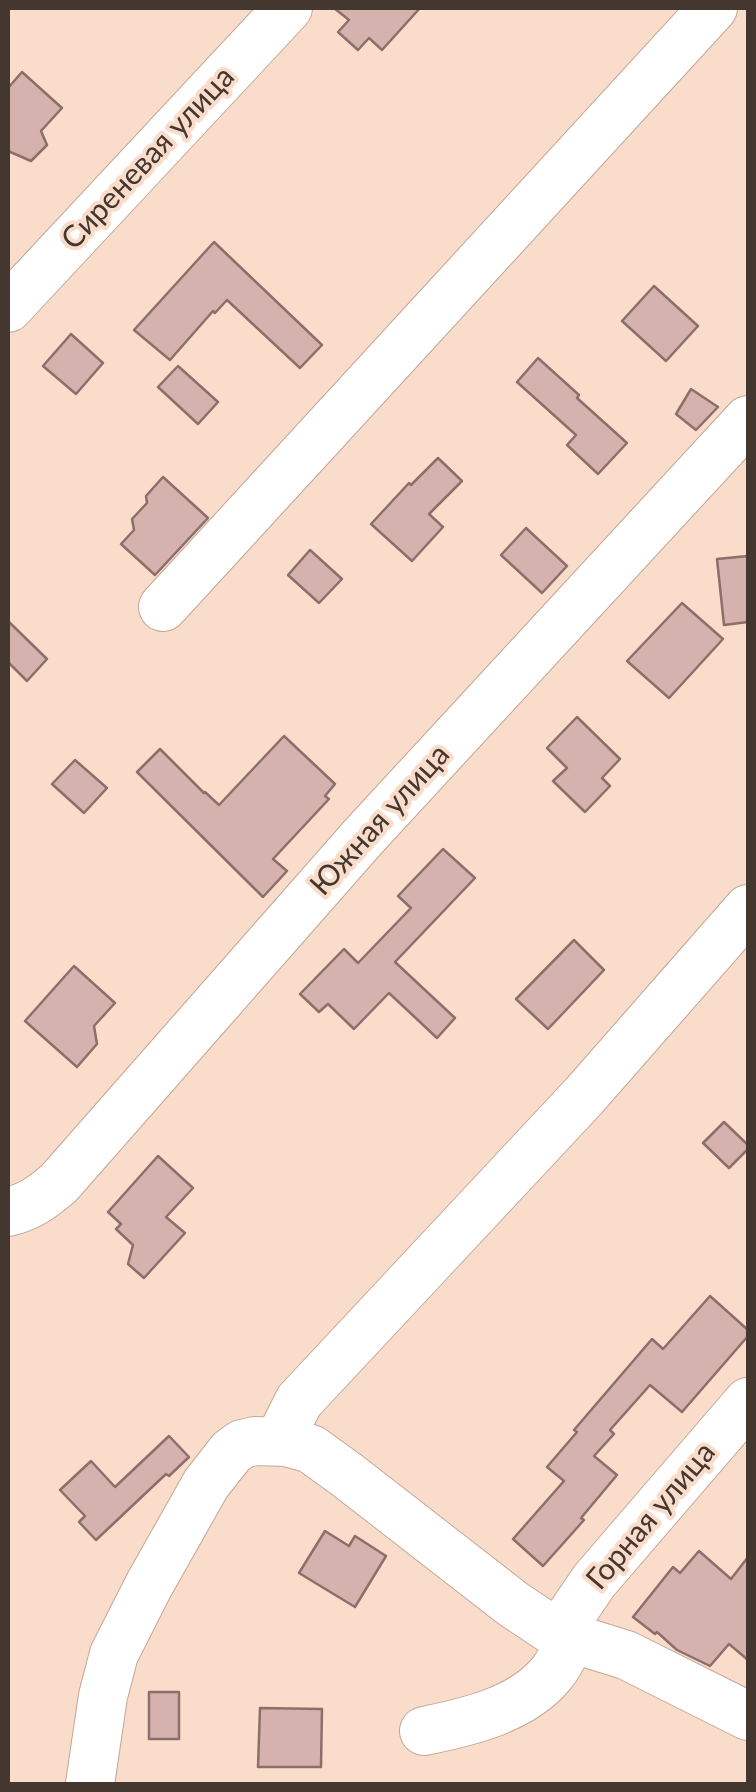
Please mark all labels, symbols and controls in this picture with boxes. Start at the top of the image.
street label: Сиреневая улица [54,59,242,257]
street label: Южная улица [303,737,457,903]
street label: Горная улица [579,1435,723,1597]

